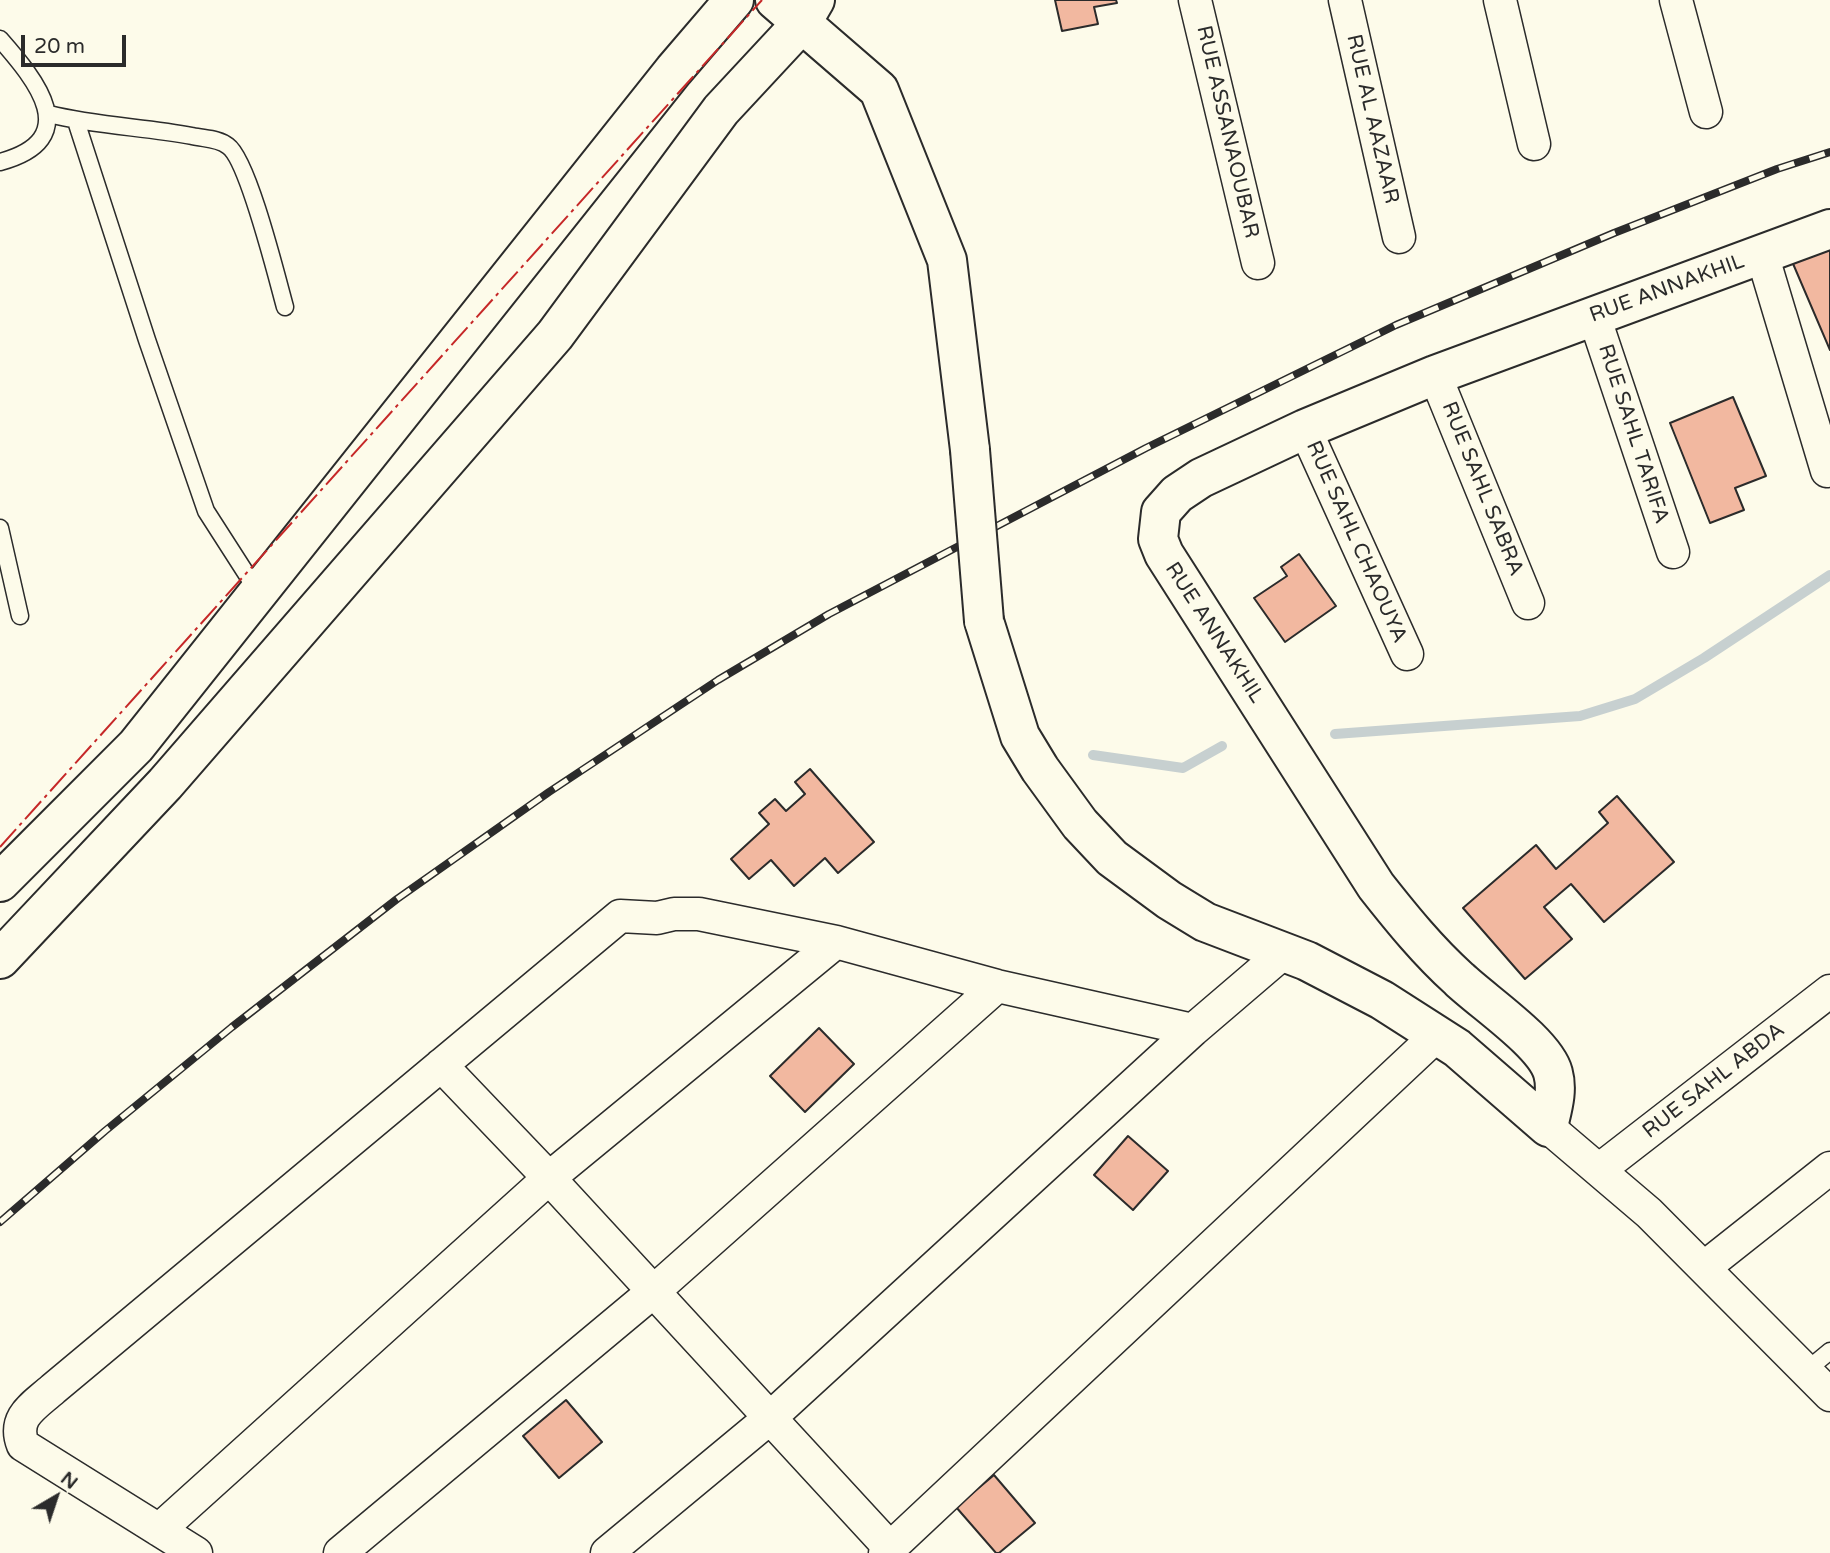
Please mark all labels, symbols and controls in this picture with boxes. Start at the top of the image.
scale bar [24,21,130,65]
street label: RUE ASSANAOUBAR [1190,23,1264,241]
street label: RUE AL AAZAAR [1340,32,1404,206]
text: 20 m [34,34,85,59]
street label: RUE ANNAKHIL [1586,249,1748,329]
street label: RUE SAHL TARIFA [1592,341,1674,527]
street label: RUE SAHL SABRA [1436,398,1528,580]
street label: RUE SAHL CHAOUYA [1300,437,1412,647]
street label: RUE ANNAKHIL [1159,558,1269,708]
street label: RUE SAHL ABDA [1638,1018,1790,1144]
north arrow [21,1462,91,1532]
text: N [56,1467,82,1494]

